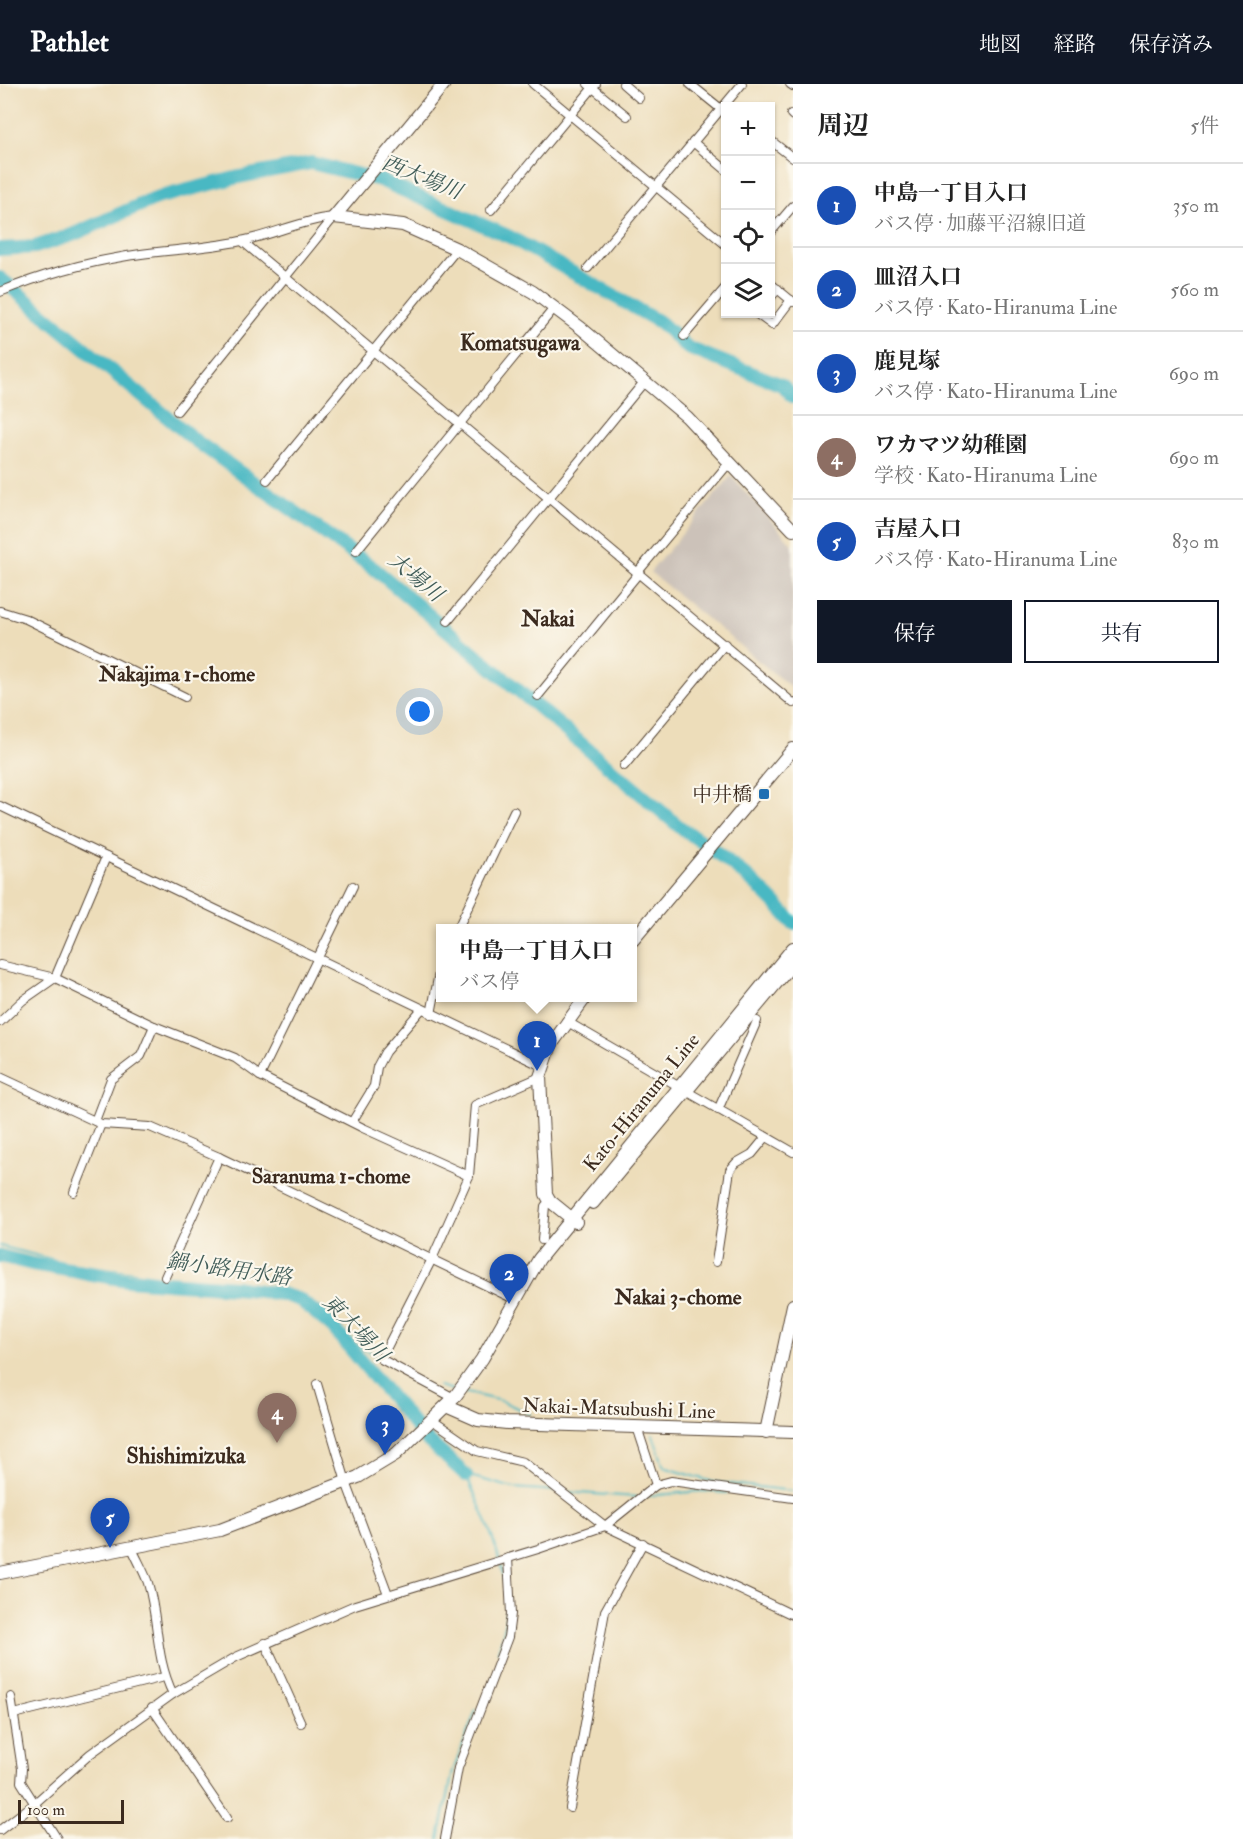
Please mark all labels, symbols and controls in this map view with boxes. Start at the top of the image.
text: Pathlet [30,25,109,60]
text: 地図 [979,31,1021,58]
text: 経路 [1054,31,1096,58]
text: 保存済み [1129,31,1213,58]
map controls [721,102,775,318]
button: + [721,102,775,156]
text: 周辺 [817,110,869,142]
text: 5件 [1190,113,1219,138]
water label: 西大場川 [378,149,468,206]
button: − [721,156,775,210]
text: 中島一丁目入口 [874,179,1028,207]
text: 1 [833,193,840,218]
text: 350 m [1173,193,1219,218]
button: locate [721,210,775,264]
text: バス停 · 加藤平沼線旧道 [874,211,1086,236]
text: 皿沼入口 [874,263,962,291]
button: layers [721,264,775,318]
text: 2 [831,277,842,302]
text: 560 m [1170,277,1219,302]
text: バス停 · Kato-Hiranuma Line [874,295,1117,320]
district label: Komatsugawa [460,329,581,358]
text: 鹿見塚 [874,347,940,375]
text: 3 [833,361,840,386]
text: 690 m [1169,361,1219,386]
text: バス停 · Kato-Hiranuma Line [874,379,1117,404]
text: ワカマツ幼稚園 [874,431,1027,459]
text: 4 [831,445,842,470]
text: 690 m [1169,445,1219,470]
text: 学校 · Kato-Hiranuma Line [874,463,1097,488]
text: 吉屋入口 [874,515,962,543]
text: 5 [832,529,841,554]
text: 830 m [1172,529,1219,554]
water label: 大場川 [383,547,450,609]
text: バス停 · Kato-Hiranuma Line [874,547,1117,572]
button: 保存 [817,600,1012,663]
button: 共有 [1024,600,1219,663]
district label: Nakai [520,605,575,633]
district label: Nakajima 1-chome [98,661,255,688]
your location [405,697,434,726]
place label: 中井橋 [692,782,752,807]
marker: 中井橋 [757,787,771,801]
popup [436,924,637,1002]
text: 中島一丁目入口 [459,937,614,965]
text: バス停 [459,969,519,994]
pin: 1 [518,1022,556,1071]
street label: Kato-Hiranuma Line [578,1028,705,1177]
district label: Saranuma 1-chome [252,1163,411,1190]
water label: 鍋小路用水路 [165,1247,295,1292]
pin: 2 [490,1254,528,1304]
district label: Nakai 3-chome [614,1284,742,1311]
water label: 東大場川 [317,1289,396,1369]
street label: Nakai-Matsubushi Line [522,1393,716,1424]
pin: 4 [258,1394,296,1443]
pin: 3 [366,1406,404,1455]
district label: Shishimizuka [127,1442,246,1470]
pin: 5 [90,1498,130,1548]
scale bar [18,1797,124,1824]
text: 100 m [27,1800,65,1820]

